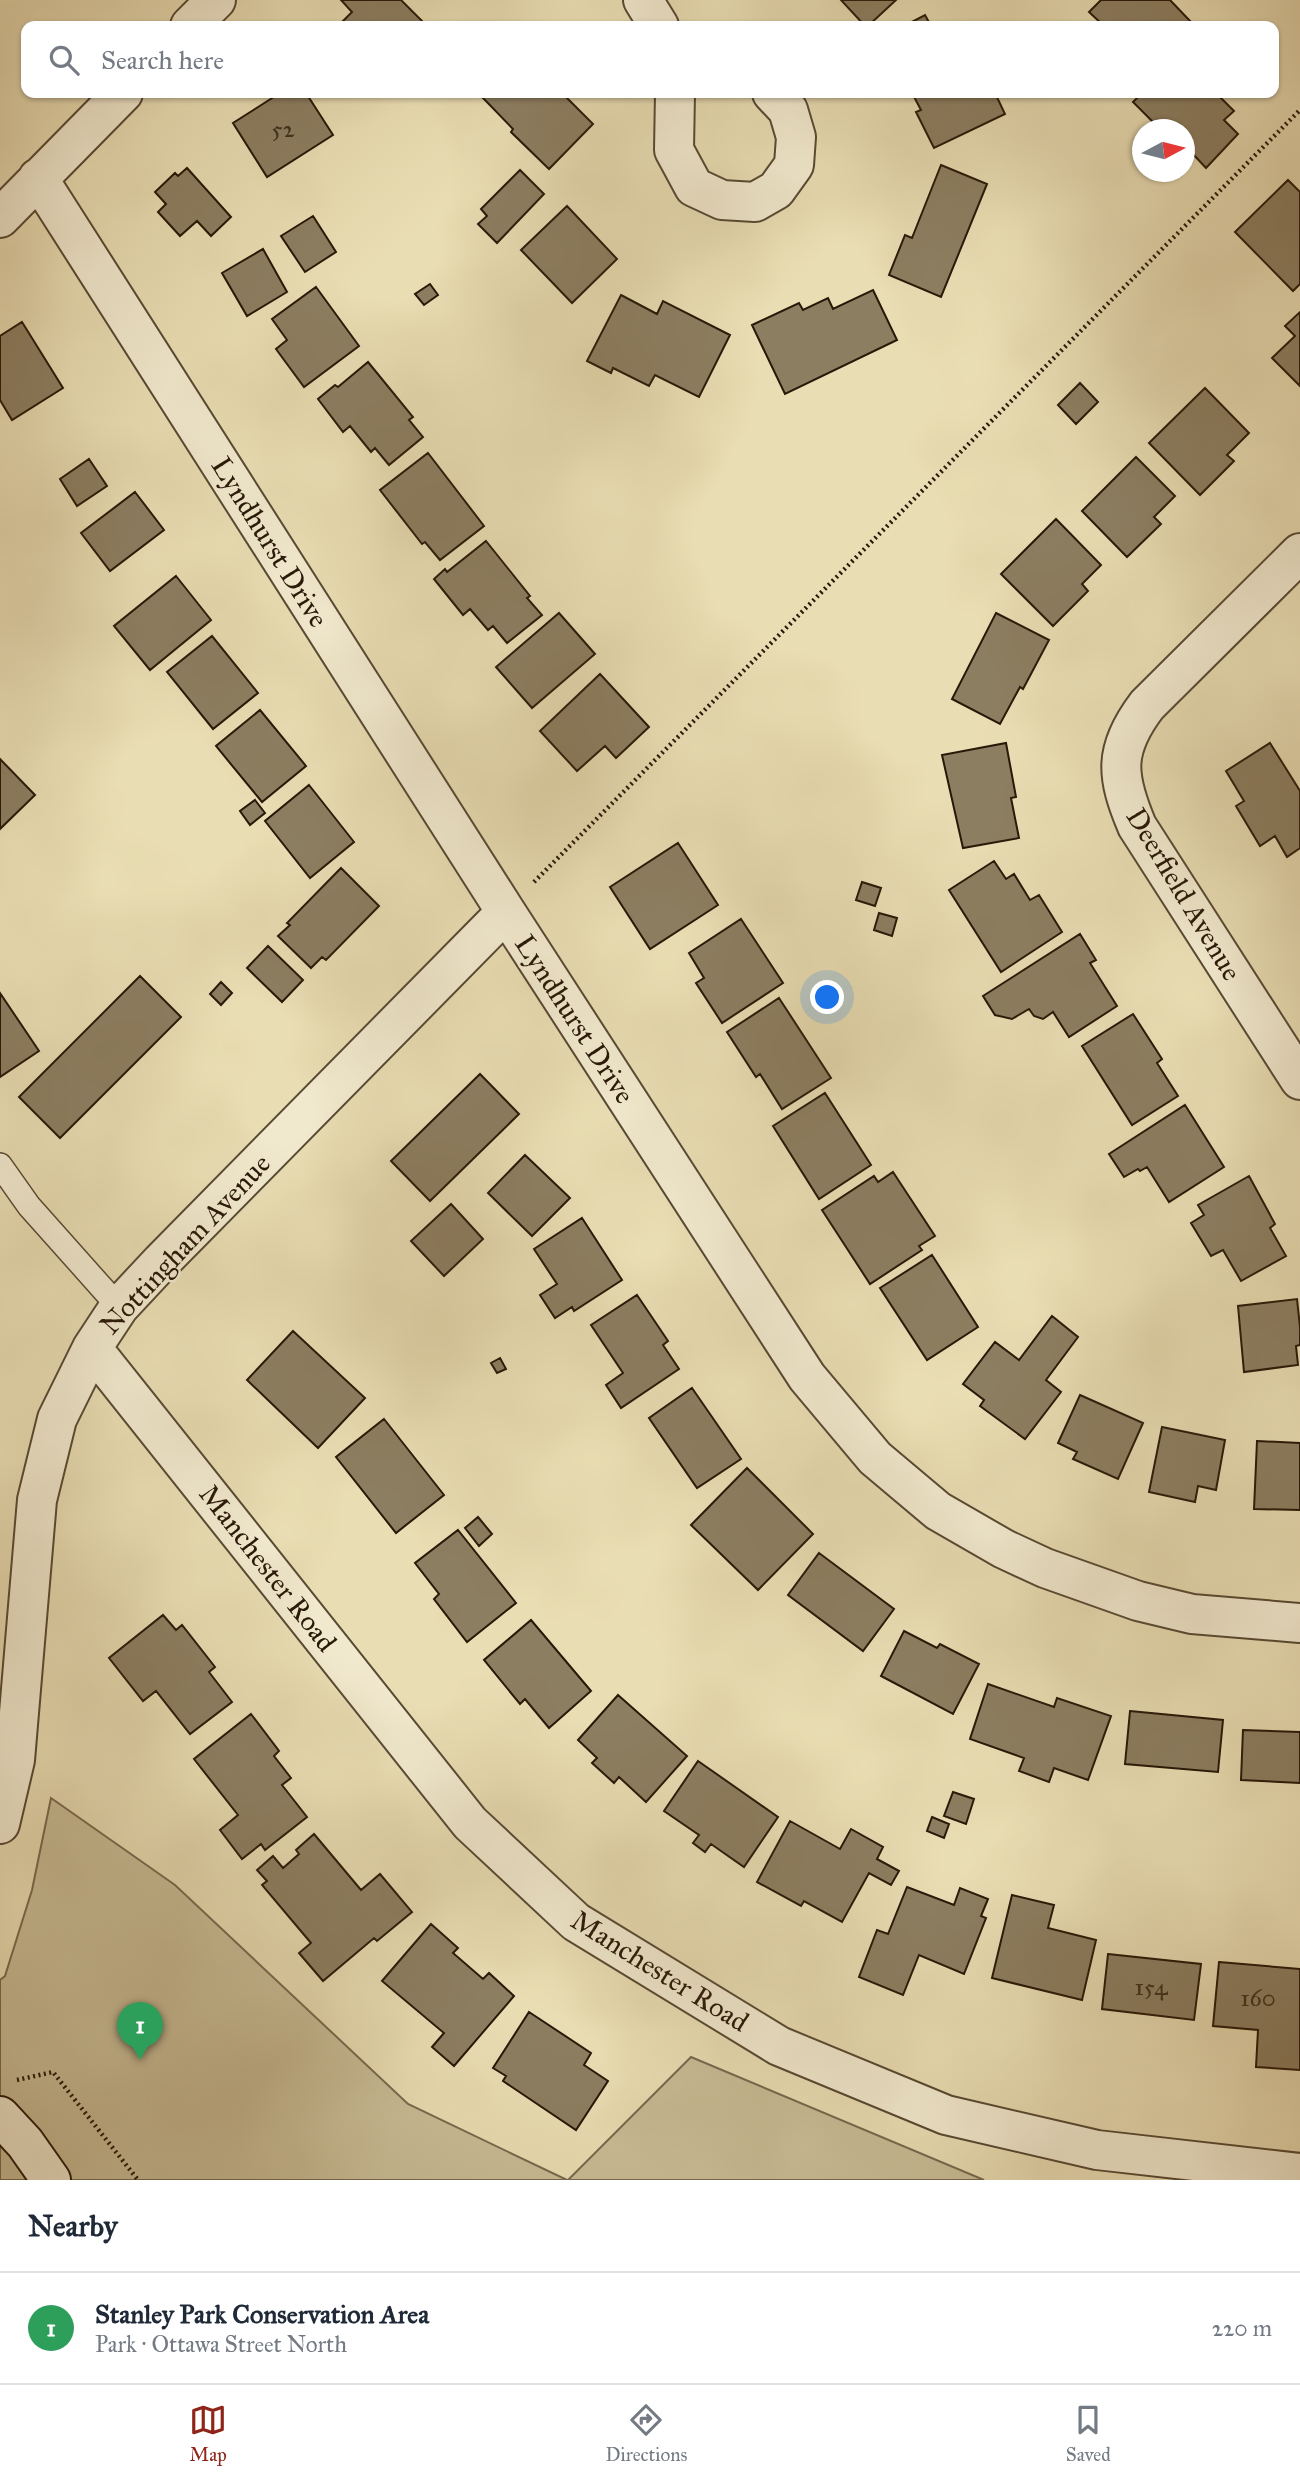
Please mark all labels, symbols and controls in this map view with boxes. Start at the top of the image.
search box [21,21,1279,98]
icon: search [45,41,83,79]
text: Search here [101,44,224,76]
house number: 52 [272,114,295,144]
north arrow [1132,119,1195,182]
street label: Lyndhurst Drive [204,450,336,634]
street label: Deerfield Avenue [1119,801,1249,987]
street label: Lyndhurst Drive [507,928,643,1110]
your location [810,980,844,1014]
street label: Nottingham Avenue [92,1146,278,1342]
street label: Manchester Road [192,1477,344,1659]
street label: Manchester Road [565,1902,755,2040]
house number: 154 [1134,1972,1168,2002]
house number: 160 [1240,1983,1276,2013]
pin: 1 [117,2002,163,2060]
text: Nearby [28,2208,118,2244]
text: Stanley Park Conservation Area [95,2298,429,2330]
text: 1 [46,2314,56,2342]
text: 220 m [1212,2314,1272,2342]
text: Park · Ottawa Street North [95,2330,347,2358]
tab: Map [189,2401,227,2466]
tab: Directions [605,2401,687,2466]
tab: Saved [1066,2401,1111,2466]

